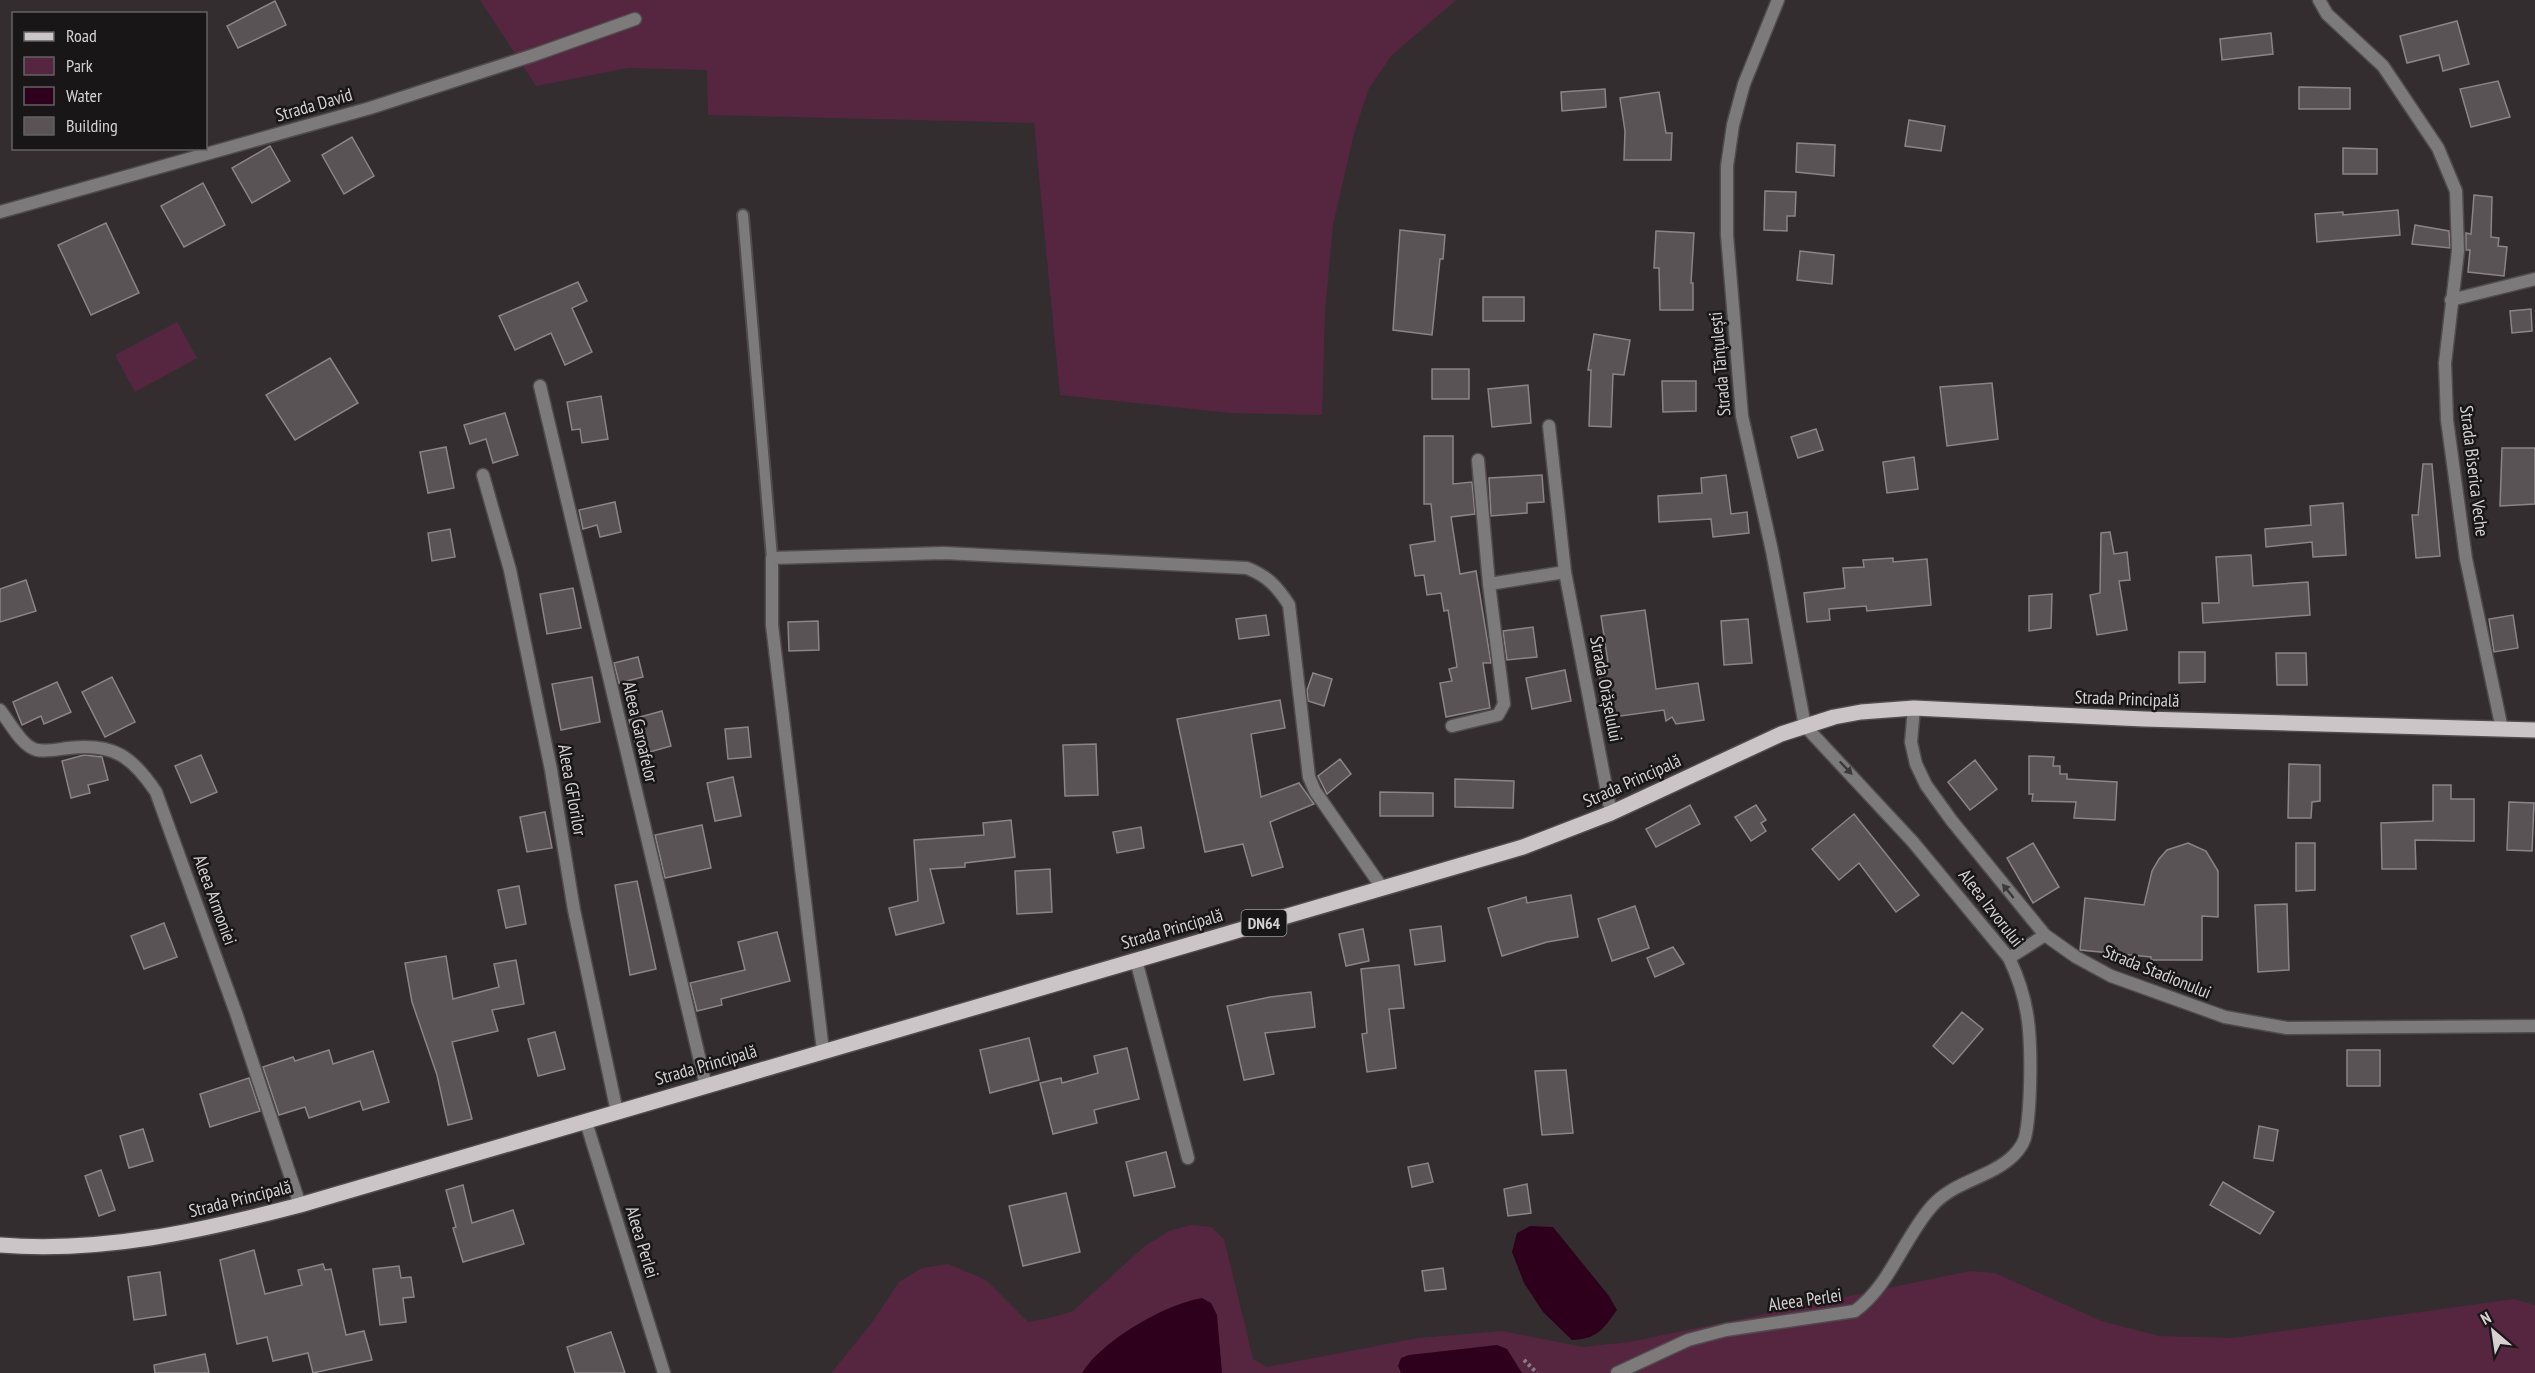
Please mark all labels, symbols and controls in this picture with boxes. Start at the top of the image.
legend [12,12,207,150]
text: Road [66,24,97,47]
text: Park [66,54,93,77]
street label: Strada David [273,83,355,126]
text: Water [66,84,102,107]
text: Building [66,114,118,137]
street label: Strada Tănțulești [1703,311,1736,417]
street label: Strada Biserica Veche [2455,404,2494,538]
street label: Strada Orășelului [1585,634,1628,744]
street label: Aleea Garoafelor [618,679,663,785]
street label: Strada Principală [2074,685,2180,712]
street label: Aleea GFlorilor [553,742,592,837]
street label: Strada Principală [1579,749,1684,812]
one-way arrow [1839,760,1852,775]
street label: Aleea Armoniei [189,852,242,948]
street label: Aleea Izvorului [1954,864,2029,951]
one-way arrow [2002,883,2014,898]
street label: Strada Principală [1118,903,1225,954]
road number: DN64 [1242,910,1286,936]
street label: Strada Stadionului [2100,939,2215,1004]
street label: Strada Principală [652,1039,759,1090]
street label: Strada Principală [186,1175,293,1222]
street label: Aleea Perlei [621,1203,664,1281]
street label: Aleea Perlei [1767,1283,1843,1316]
north arrow [2463,1301,2523,1361]
text: N [2477,1307,2494,1329]

